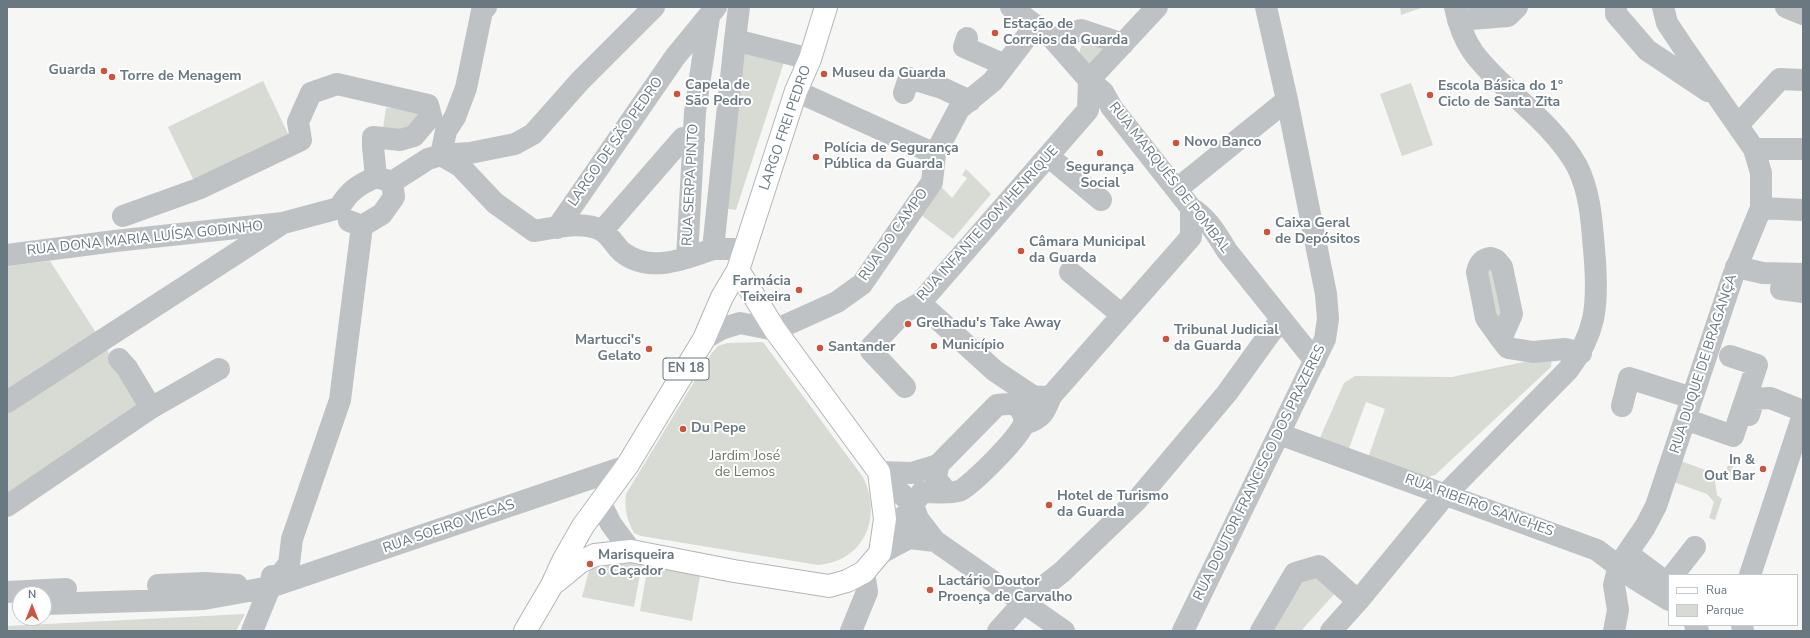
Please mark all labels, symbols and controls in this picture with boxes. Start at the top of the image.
place label: Estação de Correios da Guarda [1003,17,1128,50]
marker: Estação de Correios da Guarda [990,28,1000,38]
place label: Guarda [48,63,96,79]
street label: LARGO FREI PEDRO [757,63,815,193]
marker: Guarda [99,66,109,76]
place label: Museu da Guarda [832,66,946,82]
place label: Torre de Menagem [120,69,242,85]
marker: Museu da Guarda [819,69,829,79]
marker: Torre de Menagem [107,72,117,82]
street label: LARGO DE SÃO PEDRO [565,74,667,210]
place label: Capela de São Pedro [685,78,752,110]
place label: Escola Básica do 1º Ciclo de Santa Zita [1438,79,1563,112]
marker: Capela de São Pedro [672,89,682,99]
marker: Escola Básica do 1º Ciclo de Santa Zita [1425,90,1435,100]
street label: RUA MARQUÊS DE POMBAL [1105,99,1233,257]
street label: RUA SERPA PINTO [679,123,703,247]
place label: Novo Banco [1184,135,1261,151]
marker: Novo Banco [1171,138,1181,148]
place label: Polícia de Segurança Pública da Guarda [824,141,959,174]
street label: RUA INFANTE DOM HENRIQUE [914,143,1062,305]
marker: Segurança Social [1095,148,1105,158]
marker: Polícia de Segurança Pública da Guarda [811,152,821,162]
place label: Segurança Social [1066,160,1134,192]
street label: RUA DO CAMPO [856,186,932,284]
place label: Caixa Geral de Depósitos [1275,216,1360,248]
street label: RUA DONA MARIA LUÍSA GODINHO [26,218,264,260]
marker: Caixa Geral de Depósitos [1262,227,1272,237]
place label: Câmara Municipal da Guarda [1029,235,1145,268]
marker: Câmara Municipal da Guarda [1016,246,1026,256]
street label: RUA DUQUE DE BRAGANÇA [1667,272,1741,456]
place label: Farmácia Teixeira [732,274,791,306]
marker: Farmácia Teixeira [794,285,804,295]
place label: Grelhadu's Take Away [916,316,1061,332]
marker: Grelhadu's Take Away [903,319,913,329]
place label: Tribunal Judicial da Guarda [1174,323,1279,356]
place label: Martucci's Gelato [575,333,641,366]
marker: Tribunal Judicial da Guarda [1161,334,1171,344]
place label: Município [942,338,1004,354]
place label: Santander [828,340,895,356]
marker: Município [929,341,939,351]
street label: RUA DOUTOR FRANCISCO DOS PRAZERES [1191,342,1329,604]
marker: Santander [815,343,825,353]
marker: Martucci's Gelato [644,344,654,354]
road number: EN 18 [663,358,709,380]
place label: Du Pepe [691,421,746,437]
marker: Du Pepe [678,424,688,434]
park label: Jardim José de Lemos [710,449,780,482]
place label: In & Out Bar [1704,453,1755,486]
marker: In & Out Bar [1758,464,1768,474]
street label: RUA RIBEIRO SANCHES [1402,471,1556,541]
place label: Hotel de Turismo da Guarda [1057,489,1169,522]
street label: RUA SOEIRO VIEGAS [381,497,517,557]
marker: Hotel de Turismo da Guarda [1044,500,1054,510]
place label: Marisqueira o Caçador [598,548,674,580]
marker: Marisqueira o Caçador [585,559,595,569]
place label: Lactário Doutor Proença de Carvalho [938,574,1072,606]
legend [1668,574,1798,626]
text: Rua [1706,582,1727,598]
marker: Lactário Doutor Proença de Carvalho [925,585,935,595]
north arrow [12,586,52,626]
text: N [28,587,36,602]
text: Parque [1706,602,1744,618]

